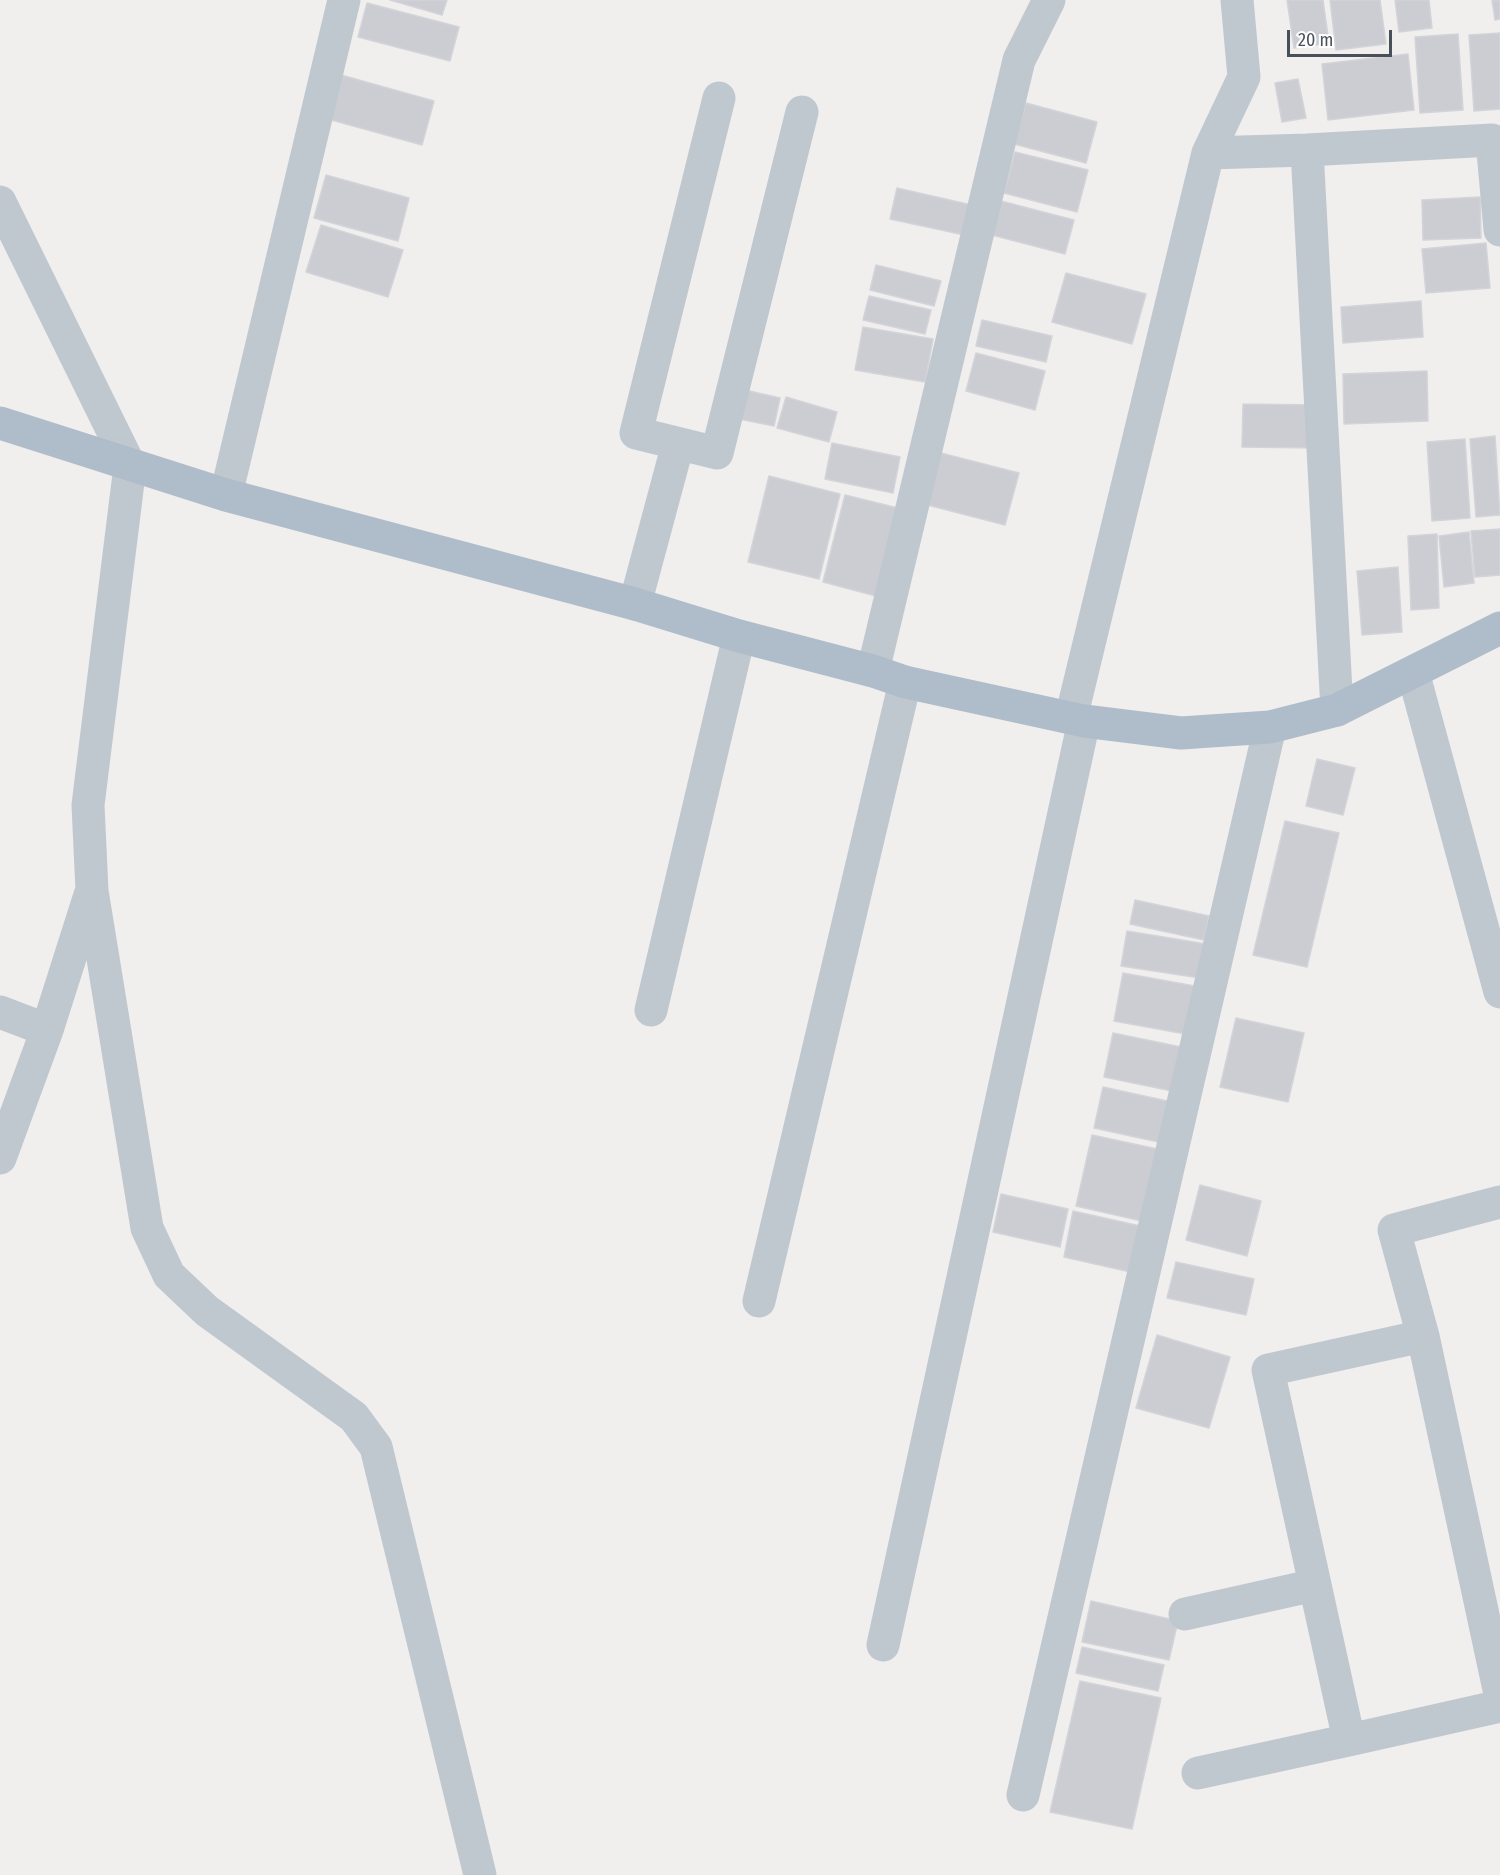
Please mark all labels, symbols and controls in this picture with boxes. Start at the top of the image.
scale bar [1290,18,1395,56]
text: 20 m [1298,29,1333,51]

